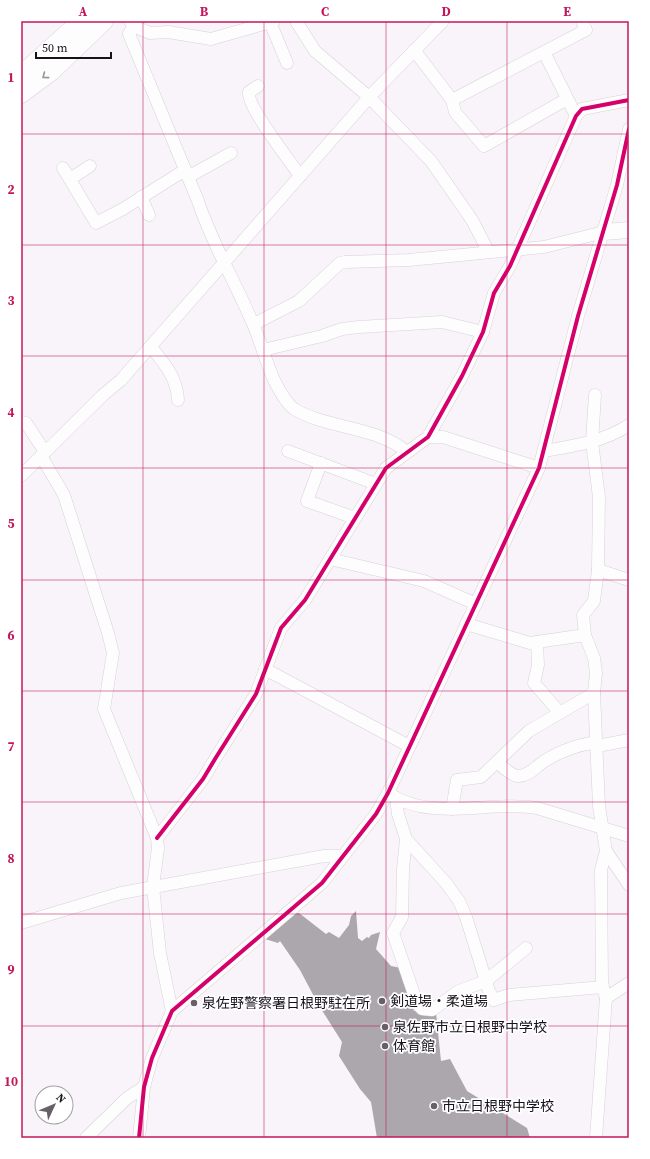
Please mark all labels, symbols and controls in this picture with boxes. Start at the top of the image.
text: A [79,3,88,20]
text: B [200,3,209,20]
text: C [321,3,329,20]
text: D [441,3,451,20]
text: E [563,3,571,20]
scale bar [36,34,111,60]
text: 50 m [42,40,68,56]
text: 1 [7,69,15,86]
one-way arrow [42,71,49,78]
text: 2 [7,181,15,198]
text: 3 [7,292,15,309]
text: 4 [7,404,15,421]
text: 5 [7,515,15,532]
text: 6 [7,627,15,644]
text: 7 [7,738,15,755]
text: 8 [7,850,15,867]
text: 9 [7,961,15,978]
place label: 剣道場・柔道場 [390,991,488,1011]
place label: 泉佐野警察署日根野駐在所 [202,993,370,1013]
marker: 剣道場・柔道場 [377,996,387,1006]
marker: 泉佐野警察署日根野駐在所 [189,998,199,1008]
place label: 泉佐野市立日根野中学校 [393,1017,547,1037]
marker: 泉佐野市立日根野中学校 [380,1022,390,1032]
place label: 体育館 [393,1036,435,1056]
marker: 体育館 [380,1041,390,1051]
text: 10 [4,1073,18,1090]
north arrow [34,1085,74,1125]
text: N [53,1090,69,1106]
place label: 市立日根野中学校 [442,1096,554,1116]
marker: 市立日根野中学校 [429,1101,439,1111]

